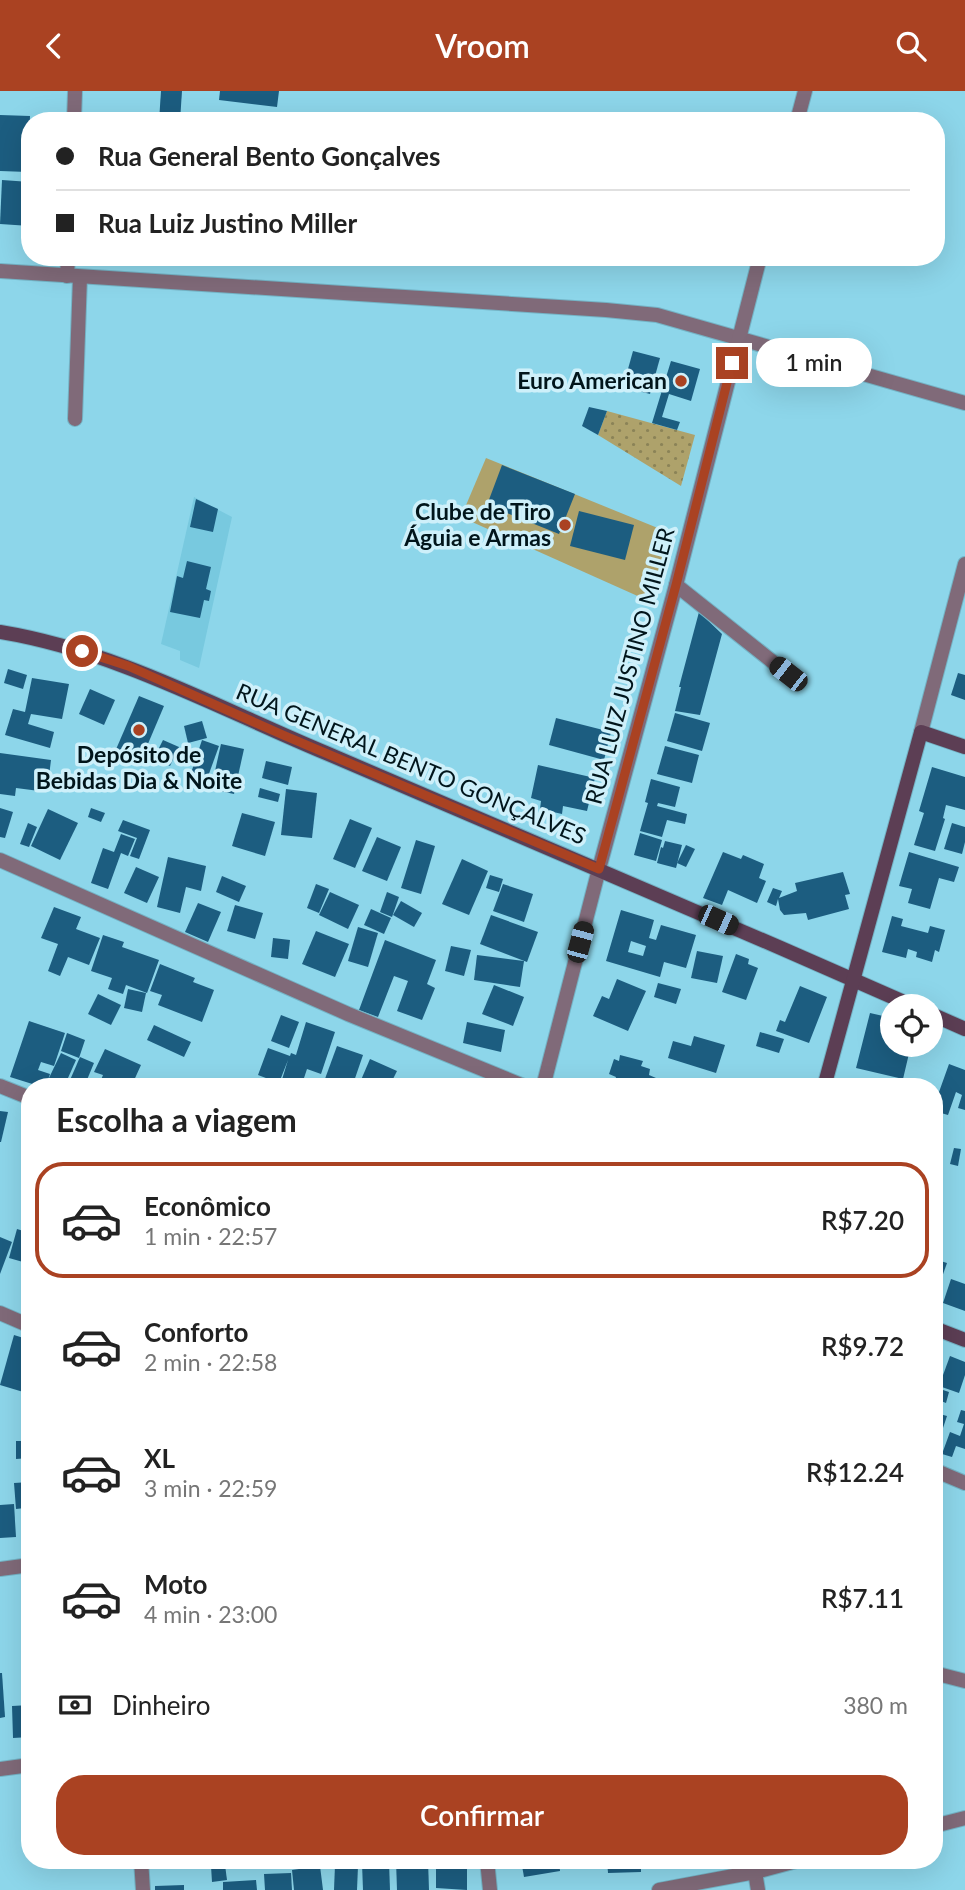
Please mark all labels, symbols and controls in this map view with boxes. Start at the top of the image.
text: Vroom [435,26,530,65]
icon: back [35,27,73,65]
icon: search [892,27,930,65]
text: Rua General Bento Gonçalves [98,140,440,172]
text: Rua Luiz Justino Miller [98,207,357,239]
callout: 1 min [756,338,872,387]
route end [716,347,748,379]
text: 1 min [786,348,842,376]
place label: Euro American [517,366,667,394]
marker: Euro American [673,373,689,389]
place label: Clube de Tiro Águia e Armas [403,497,551,551]
marker: Clube de Tiro Águia e Armas [557,517,573,533]
street label: RUA LUIZ JUSTINO MILLER [579,524,680,807]
route start [66,635,98,667]
car [765,653,812,695]
street label: RUA GENERAL BENTO GONÇALVES [232,677,590,850]
marker: Depósito de Bebidas Dia & Noite [131,722,147,738]
place label: Depósito de Bebidas Dia & Noite [36,740,242,794]
car [695,902,742,938]
car [565,919,596,965]
map controls [880,994,943,1057]
button: locate [880,994,943,1057]
text: Escolha a viagem [56,1100,297,1139]
icon: car [60,1189,123,1252]
text: Econômico [144,1190,271,1222]
text: R$7.20 [821,1204,904,1236]
text: 1 min · 22:57 [144,1222,277,1250]
icon: car [60,1315,123,1378]
text: Conforto [144,1316,248,1348]
text: R$9.72 [821,1330,904,1362]
text: 2 min · 22:58 [144,1348,277,1376]
icon: car [60,1441,123,1504]
text: XL [144,1442,175,1474]
text: R$12.24 [806,1456,904,1488]
text: 3 min · 22:59 [144,1474,277,1502]
icon: car [60,1567,123,1630]
text: Moto [144,1568,207,1600]
text: R$7.11 [821,1582,904,1614]
text: 4 min · 23:00 [144,1600,277,1628]
icon: cash [56,1686,94,1724]
text: Dinheiro [112,1689,210,1721]
text: 380 m [843,1691,908,1719]
button: Confirmar [56,1775,908,1855]

